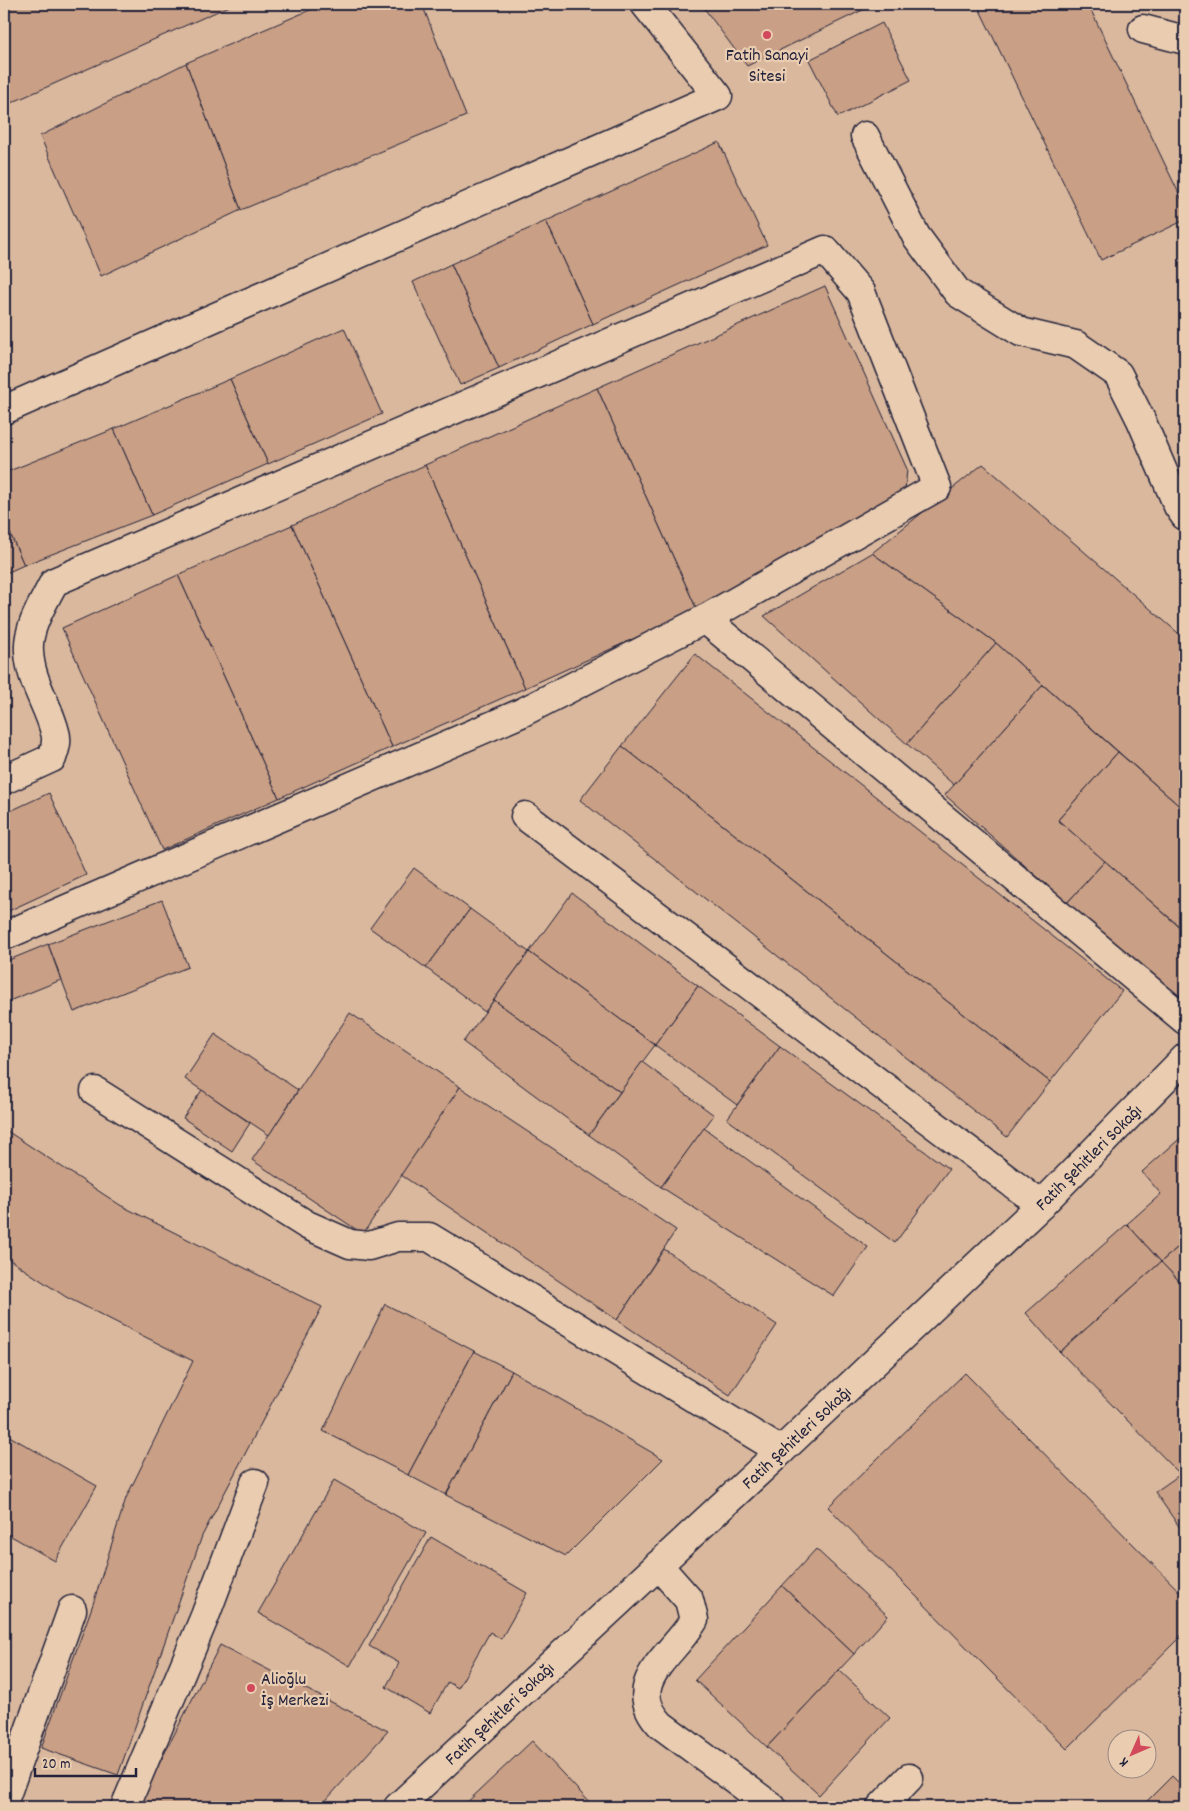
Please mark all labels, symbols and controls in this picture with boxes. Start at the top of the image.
marker: Fatih Sanayi Sitesi [761,29,773,41]
place label: Fatih Sanayi Sitesi [726,44,808,90]
street label: Fatih Şehitleri Sokağı [1031,1100,1149,1218]
street label: Fatih Şehitleri Sokağı [737,1381,858,1496]
street label: Fatih Şehitleri Sokağı [440,1657,561,1772]
place label: Alioğlu İş Merkezi [261,1668,329,1714]
marker: Alioğlu İş Merkezi [245,1682,257,1694]
north arrow [1106,1728,1156,1778]
scale bar [35,1746,136,1778]
text: K [1114,1752,1134,1771]
text: 20 m [42,1754,70,1776]

